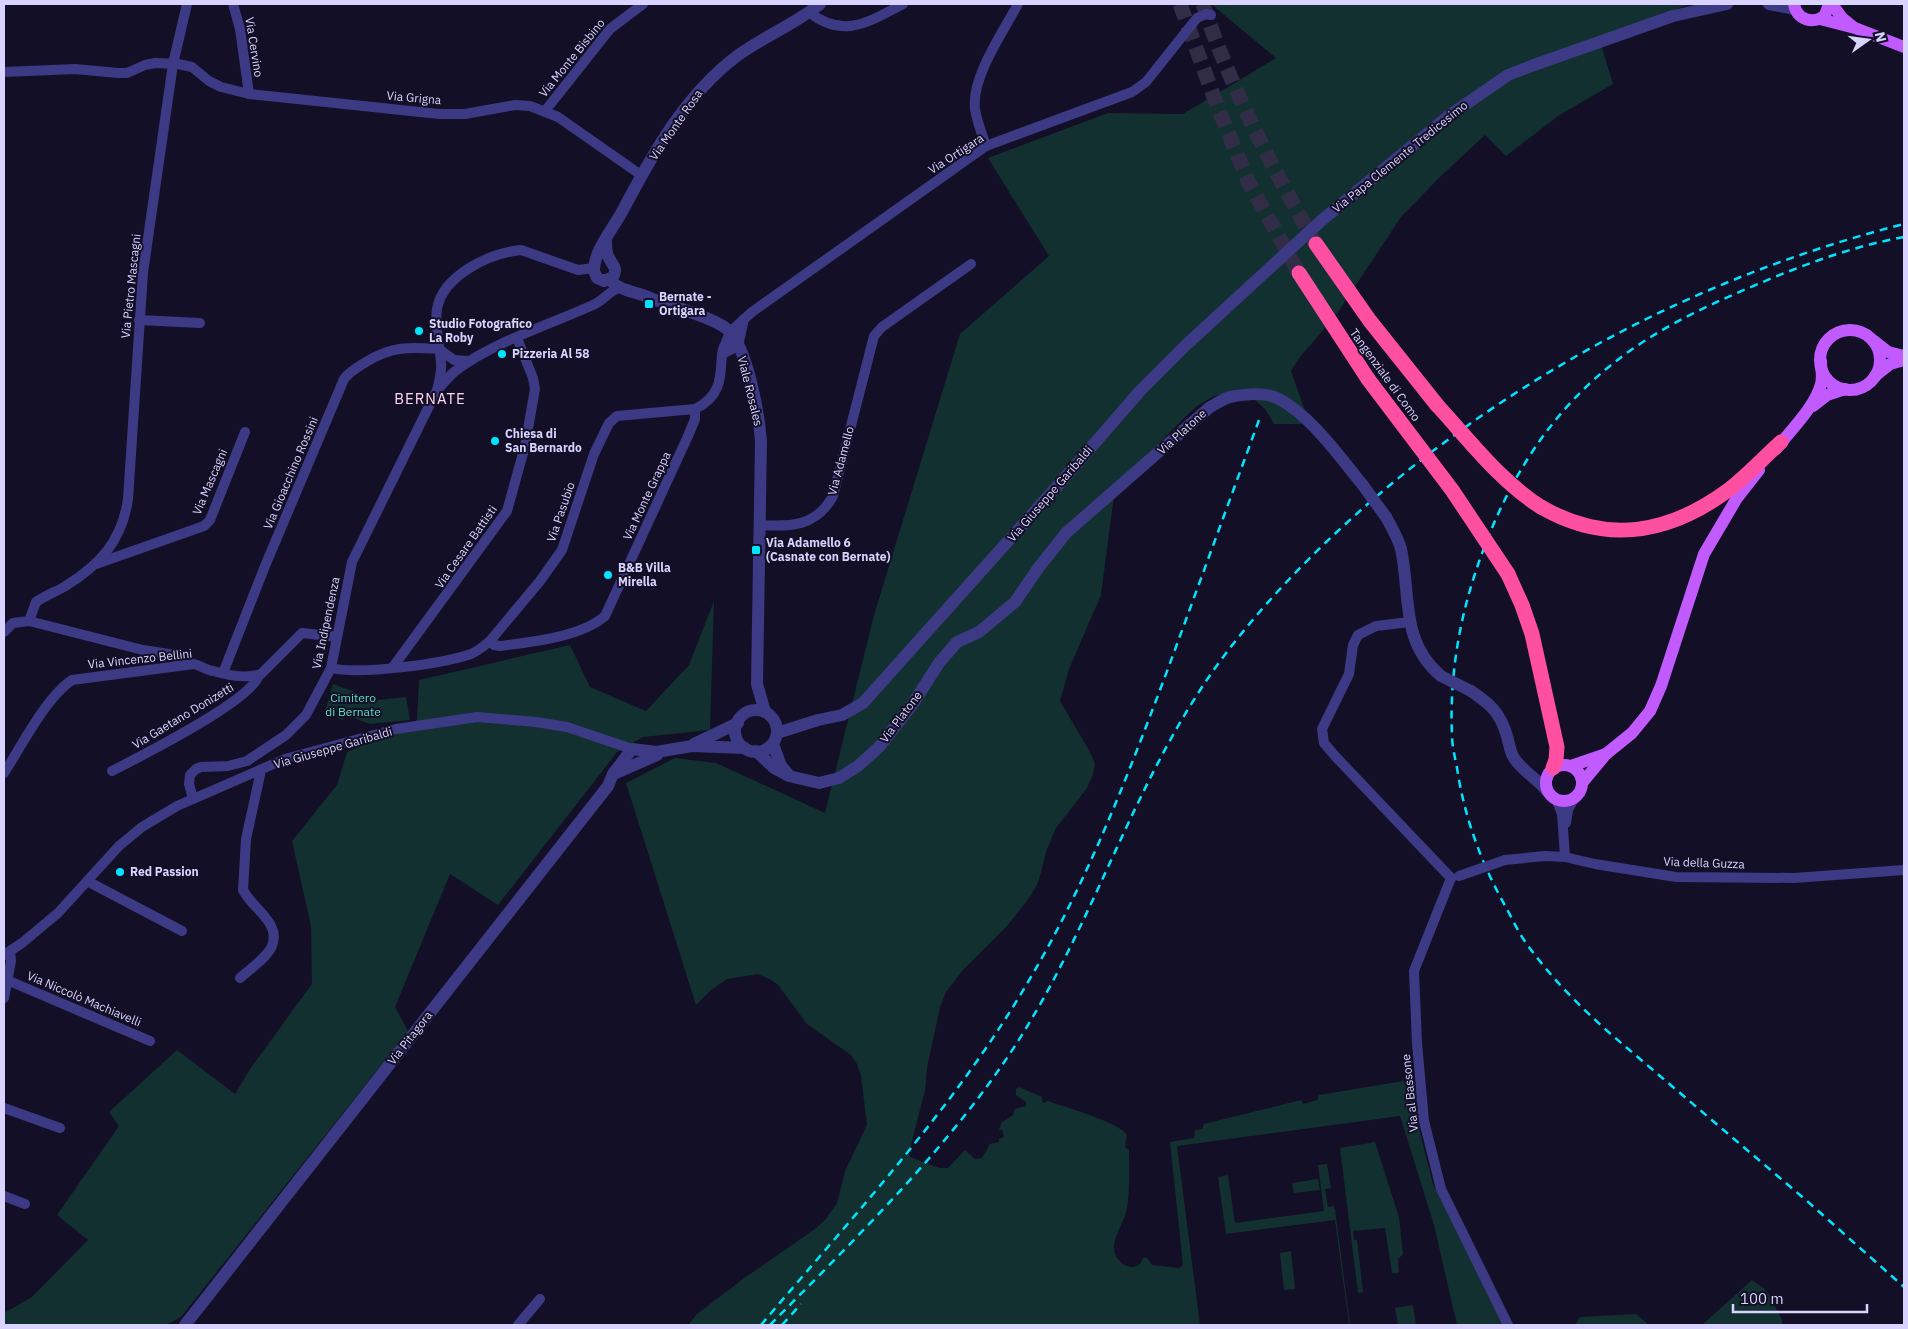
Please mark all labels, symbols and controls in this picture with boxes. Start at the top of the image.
street label: Via Monte Bisbino [535,15,608,100]
north arrow [1843,15,1893,65]
street label: Via Cervino [242,16,267,78]
text: N [1871,30,1891,44]
street label: Via Monte Rosa [646,86,706,163]
street label: Via Grigna [386,88,443,107]
street label: Via Papa Clemente Tredicesimo [1329,97,1471,216]
street label: Via Ortigara [925,130,987,177]
street label: Via Pietro Mascagni [118,233,143,339]
place label: Bernate - Ortigara [659,289,712,318]
marker: Bernate - Ortigara [643,298,655,310]
place label: Studio Fotografico La Roby [429,316,532,345]
marker: Studio Fotografico La Roby [413,325,425,337]
street label: Tangenziale di Como [1347,325,1424,424]
place label: Pizzeria Al 58 [512,346,589,361]
marker: Pizzeria Al 58 [496,348,508,360]
street label: Viale Rosales [735,354,766,428]
district label: BERNATE [394,389,466,408]
street label: Via Platone [1154,405,1210,458]
street label: Via Gioacchino Rossini [260,414,321,531]
street label: Via Adamello [824,424,857,497]
place label: Chiesa di San Bernardo [505,426,582,455]
marker: Chiesa di San Bernardo [489,435,501,447]
street label: Via Giuseppe Garibaldi [1004,443,1095,545]
street label: Via Mascagni [189,447,230,517]
street label: Via Monte Grappa [619,449,674,542]
street label: Via Pasubio [543,480,578,544]
street label: Via Cesare Battisti [431,502,500,591]
place label: Via Adamello 6 (Casnate con Bernate) [766,535,891,564]
marker: Via Adamello 6 (Casnate con Bernate) [750,544,762,556]
place label: B&B Villa Mirella [618,560,671,589]
marker: B&B Villa Mirella [602,569,614,581]
street label: Via Indipendenza [308,575,343,670]
street label: Via Vincenzo Bellini [87,646,193,671]
street label: Via Gaetano Donizetti [129,679,236,752]
street label: Via Platone [876,688,925,745]
park label: Cimitero di Bernate [325,690,381,719]
street label: Via Giuseppe Garibaldi [272,723,394,772]
street label: Via della Guzza [1663,854,1746,871]
place label: Red Passion [130,864,199,879]
marker: Red Passion [114,866,126,878]
street label: Via Niccolò Machiavelli [25,968,144,1029]
street label: Via Pitagora [384,1007,436,1068]
street label: Via al Bassone [1398,1053,1421,1133]
scale bar [1733,1282,1867,1314]
text: 100 m [1740,1289,1784,1308]

